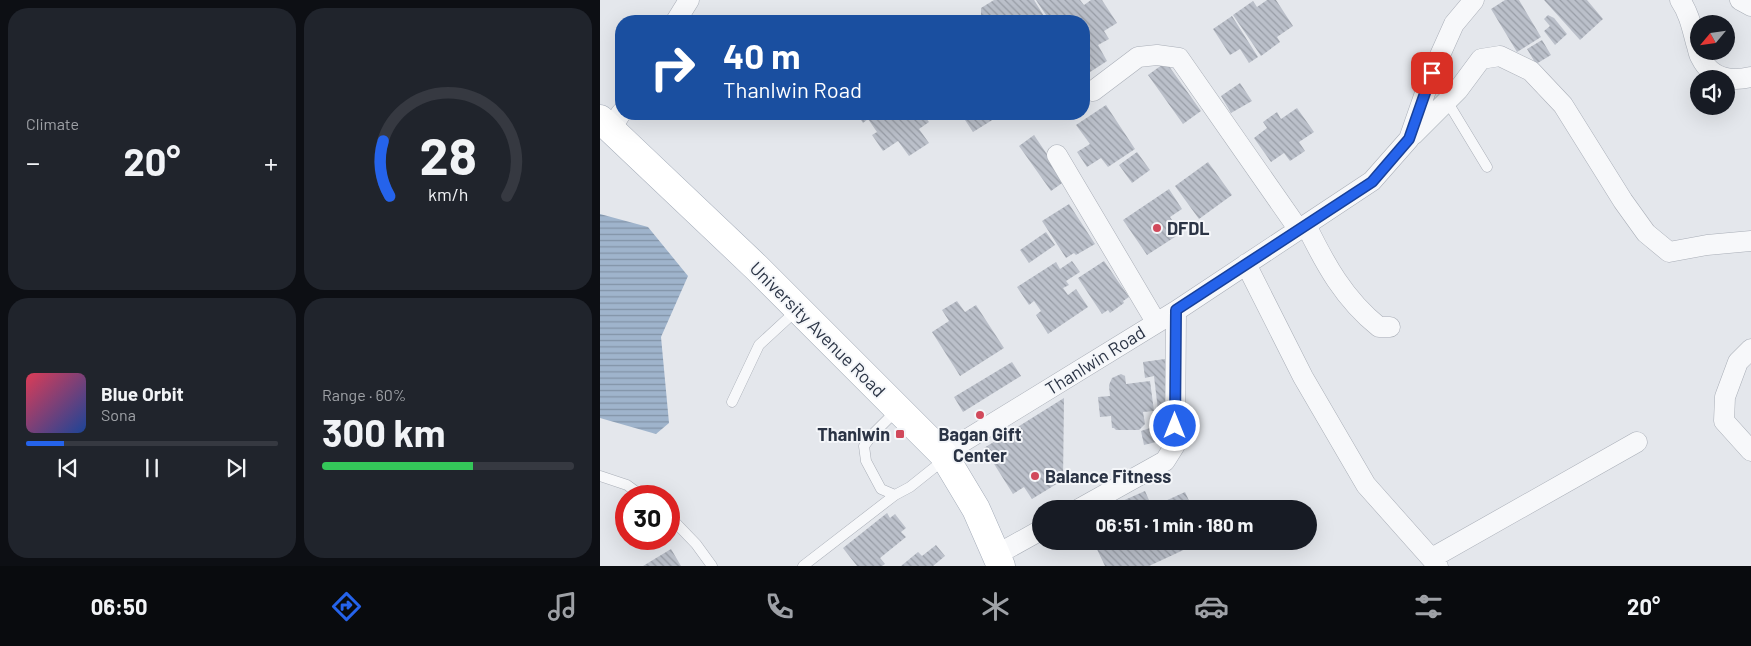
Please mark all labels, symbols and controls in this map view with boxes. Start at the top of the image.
north arrow [1690,15,1735,60]
map controls [1690,15,1735,115]
text: 40 m [723,34,800,76]
icon: right [640,35,705,100]
pin [1411,52,1453,94]
icon: arrive [1418,59,1446,87]
button: sound [1690,70,1735,115]
text: Thanlwin Road [723,76,862,102]
text: Climate [26,114,79,133]
text: 28 [419,123,477,185]
text: 20° [123,138,181,184]
text: − [26,145,40,179]
text: + [264,145,278,179]
text: km/h [428,183,468,205]
place label: DFDL [1167,217,1210,239]
marker: DFDL [1151,222,1163,234]
street label: University Avenue Road [746,257,890,401]
street label: Thanlwin Road [1041,321,1149,399]
text: Blue Orbit [101,382,184,405]
text: Range · 60% [322,385,406,404]
position arrow [1148,399,1200,451]
text: Sona [101,405,136,424]
text: 300 km [322,409,445,455]
marker: Bagan Gift Center [974,409,986,421]
place label: Thanlwin [817,423,890,445]
place label: Bagan Gift Center [939,423,1022,466]
marker: Thanlwin [894,428,906,440]
icon: previous [54,454,82,482]
icon: pause [138,454,166,482]
icon: next [222,454,250,482]
place label: Balance Fitness [1045,465,1171,487]
marker: Balance Fitness [1029,470,1041,482]
speed limit sign: 30 [615,485,680,550]
text: 06:51 · 1 min · 180 m [1096,513,1253,536]
icon: directions [329,589,364,624]
icon: music [545,589,580,624]
icon: phone [762,589,797,624]
icon: climate [978,589,1013,624]
icon: car [1194,589,1229,624]
icon: filters [1411,589,1446,624]
text: 06:50 [91,593,147,619]
text: 20° [1627,593,1660,619]

